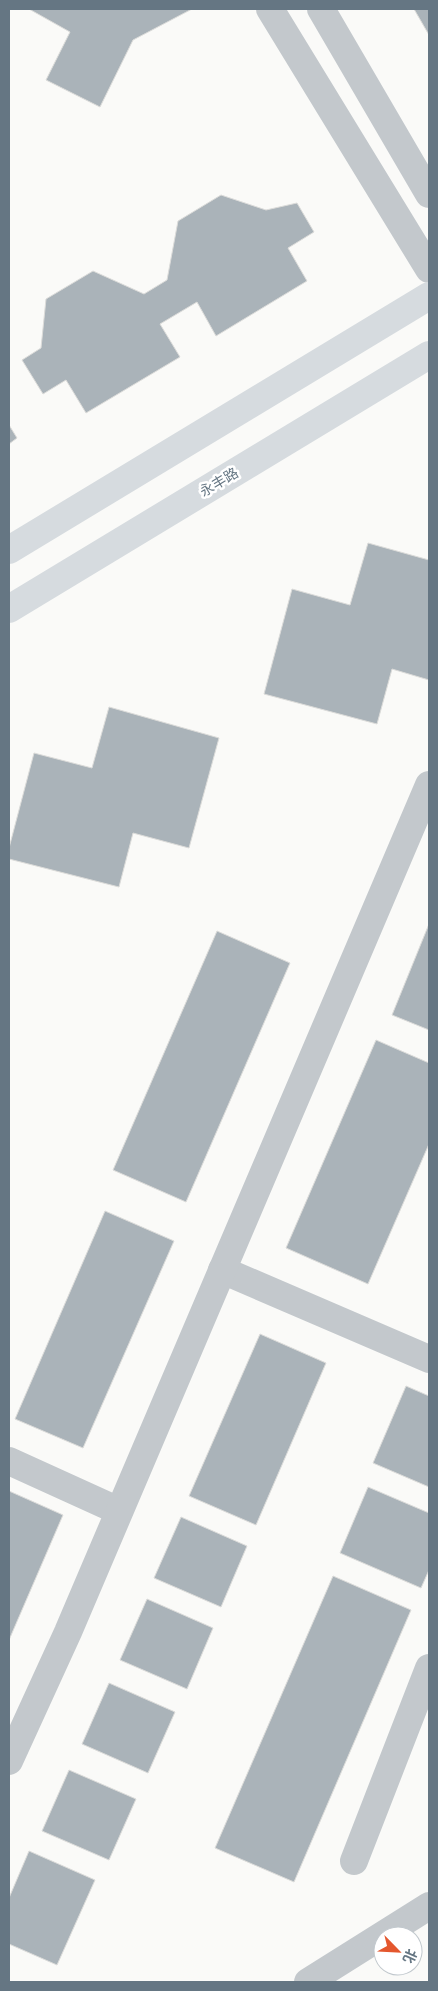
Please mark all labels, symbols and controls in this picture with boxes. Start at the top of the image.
street label: 永丰路 [196,463,242,501]
north arrow [373,1926,423,1976]
text: 北 [399,1946,421,1966]

